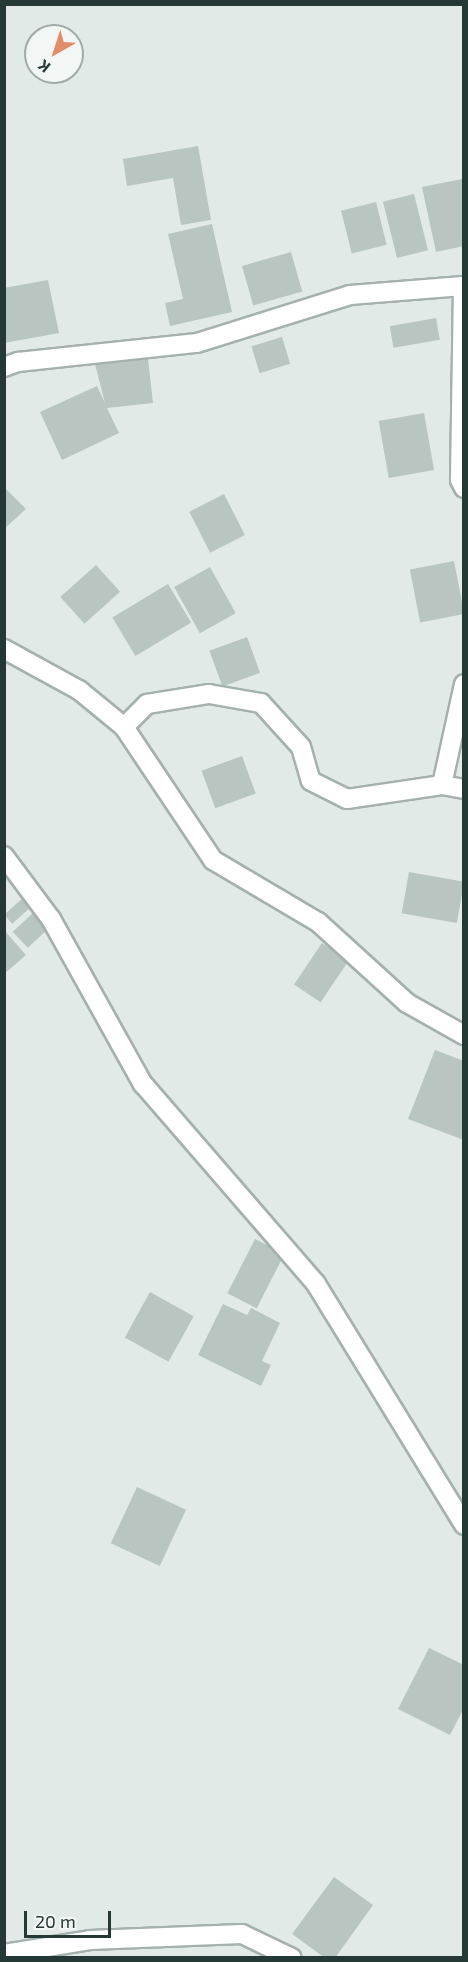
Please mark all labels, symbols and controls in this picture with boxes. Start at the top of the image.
north arrow [24,24,84,84]
text: K [34,56,54,77]
scale bar [27,1899,114,1937]
text: 20 m [35,1910,76,1932]

